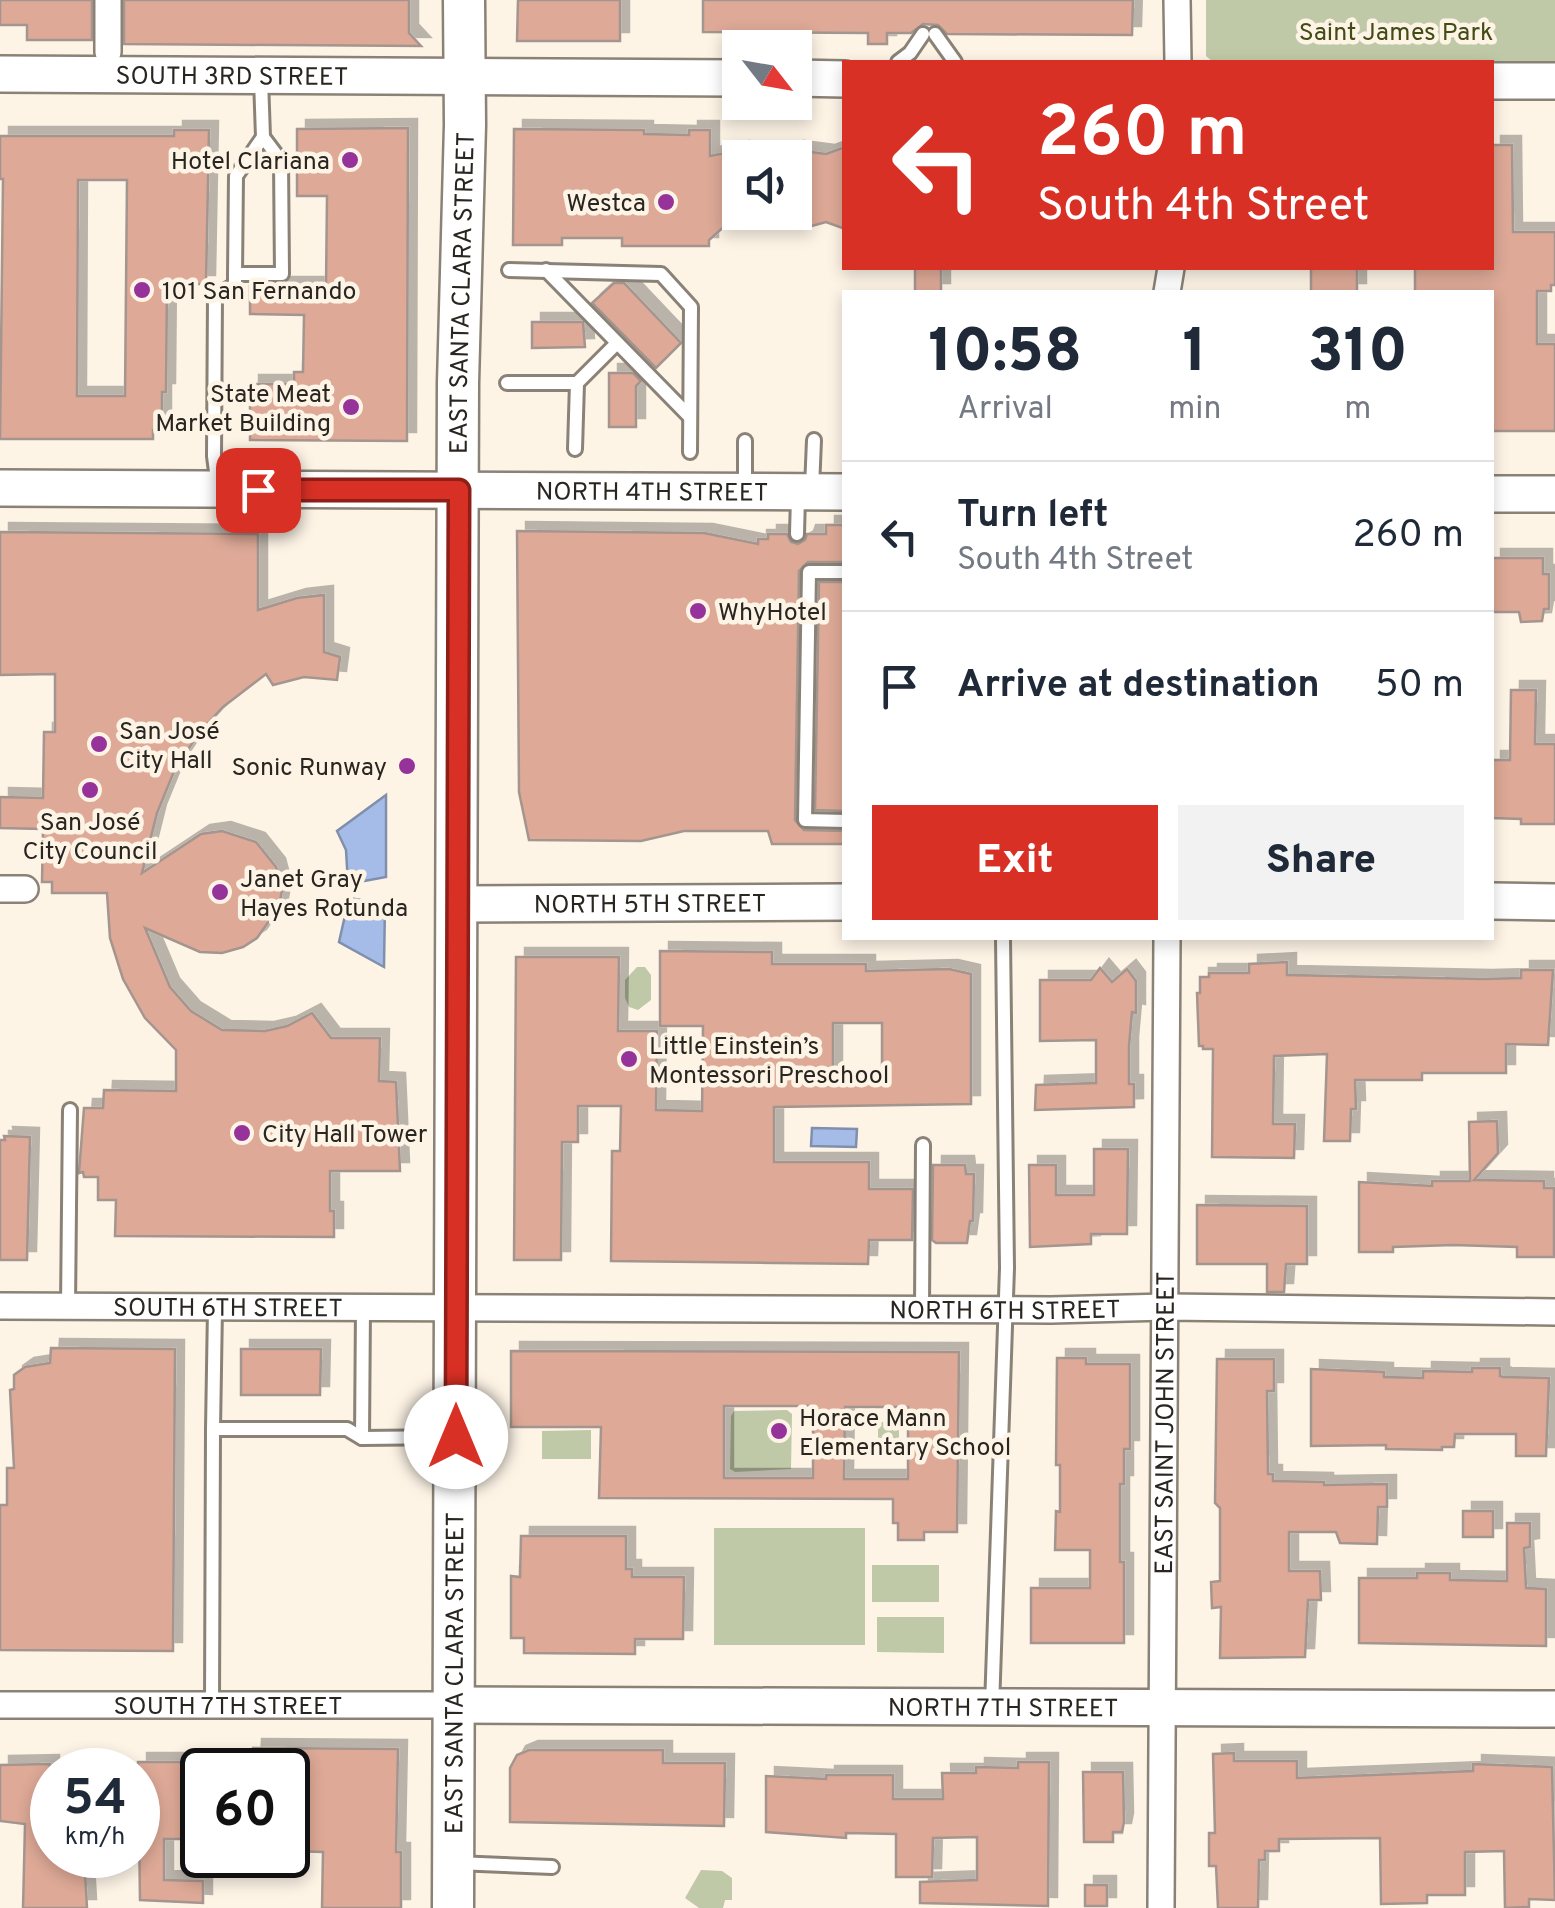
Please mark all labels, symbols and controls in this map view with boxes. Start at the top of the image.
park label: Saint James Park [1299,18,1493,50]
north arrow [722,30,812,120]
map controls [722,30,812,230]
street label: SOUTH 3RD STREET [115,62,349,95]
text: 260 m [1037,92,1248,181]
icon: left [872,100,1002,230]
street label: EAST SANTA CLARA STREET [445,132,484,454]
button: sound [722,140,812,230]
place label: Hotel Clariana [171,147,330,179]
marker: Hotel Clariana [339,149,361,171]
text: South 4th Street [1037,179,1369,236]
place label: Westca [566,189,646,221]
marker: Westca [655,191,677,213]
place label: 101 San Fernando [162,277,356,309]
marker: 101 San Fernando [131,279,153,301]
text: 10:58 [928,317,1082,393]
text: 1 [1183,317,1207,393]
text: 310 [1308,317,1408,393]
place label: State Meat Market Building [155,380,331,441]
text: Arrival [957,390,1053,430]
text: min [1168,390,1221,430]
text: m [1344,390,1371,430]
marker: State Meat Market Building [340,396,362,418]
pin [216,448,301,533]
icon: arrive [231,463,286,518]
street label: NORTH 4TH STREET [536,478,768,511]
text: Turn left [957,492,1109,541]
icon: left [872,509,927,564]
text: 260 m [1353,512,1464,561]
text: South 4th Street [957,541,1193,581]
place label: WhyHotel [718,598,827,630]
marker: WhyHotel [687,600,709,622]
icon: arrive [872,659,927,714]
text: Arrive at destination [957,662,1320,711]
text: 50 m [1375,662,1464,711]
place label: San José City Hall [119,717,220,778]
marker: San José City Hall [88,733,110,755]
place label: Sonic Runway [232,753,387,785]
marker: Sonic Runway [396,755,418,777]
marker: San José City Council [79,779,101,801]
button: Exit [872,805,1158,920]
button: Share [1178,805,1464,920]
place label: San José City Council [23,808,157,869]
place label: Janet Gray Hayes Rotunda [240,865,408,926]
marker: Janet Gray Hayes Rotunda [209,881,231,903]
street label: NORTH 5TH STREET [534,889,766,923]
place label: Little Einstein’s Montessori Preschool [649,1032,889,1093]
marker: Little Einstein’s Montessori Preschool [618,1048,640,1070]
place label: City Hall Tower [262,1120,428,1152]
marker: City Hall Tower [231,1122,253,1144]
street label: EAST SAINT JOHN STREET [1150,1271,1184,1575]
street label: SOUTH 6TH STREET [113,1293,343,1326]
street label: NORTH 6TH STREET [889,1295,1121,1329]
position arrow [404,1385,508,1489]
place label: Horace Mann Elementary School [799,1404,1011,1465]
marker: Horace Mann Elementary School [768,1420,790,1442]
street label: EAST SANTA CLARA STREET [440,1512,473,1834]
street label: SOUTH 7TH STREET [113,1692,343,1724]
street label: NORTH 7TH STREET [888,1694,1118,1726]
speed limit sign: 60 [180,1748,310,1878]
text: 54 [63,1769,127,1832]
text: km/h [65,1822,125,1854]

